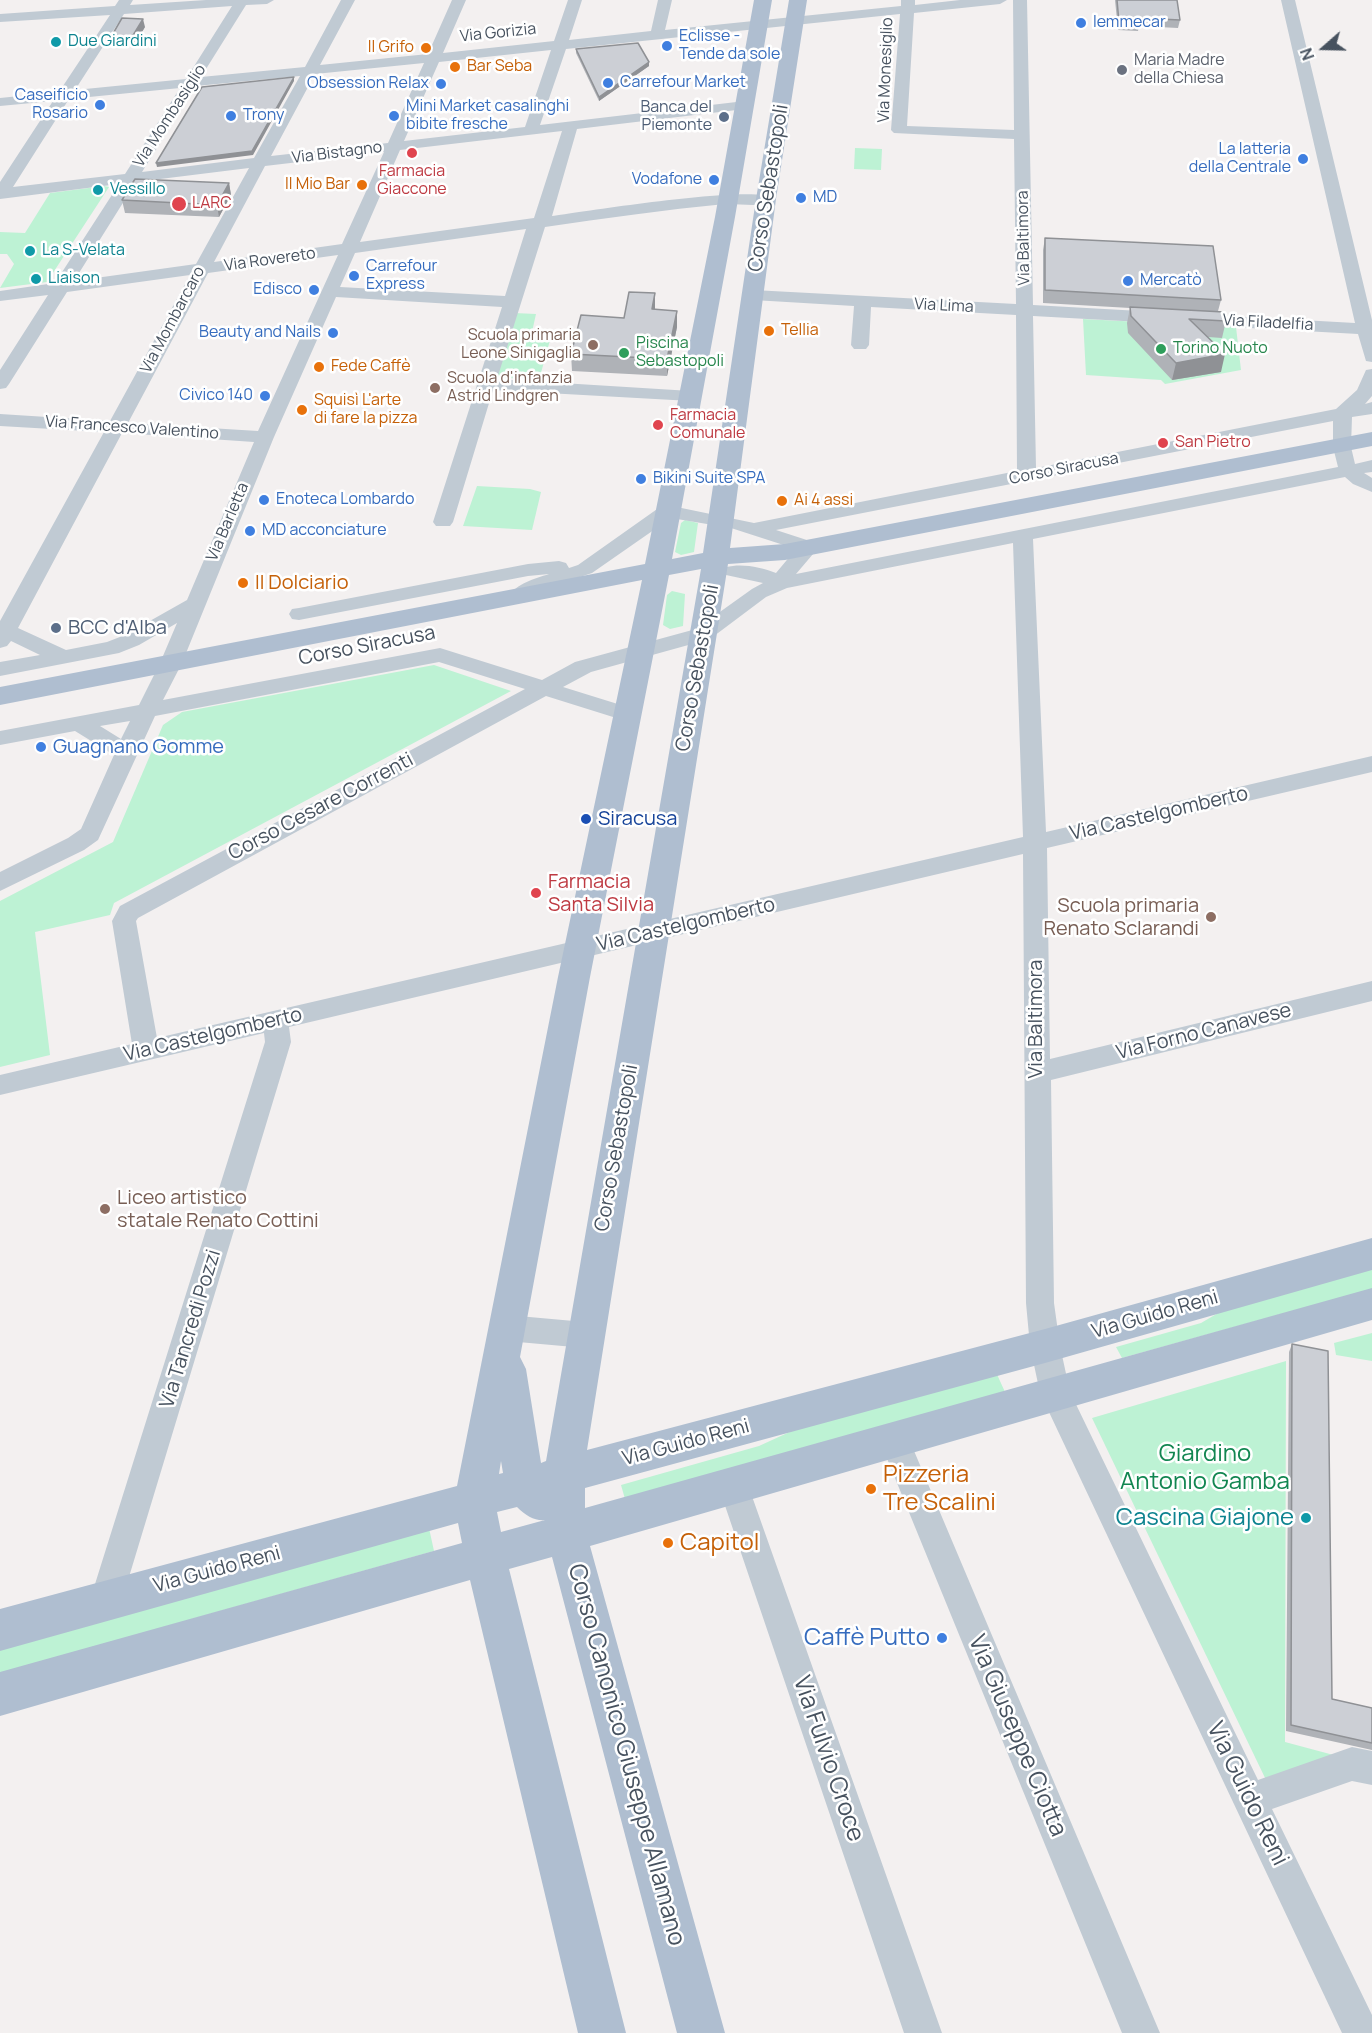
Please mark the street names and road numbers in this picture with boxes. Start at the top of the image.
street label: Via Monesiglio [875,17,897,123]
street label: Via Gorizia [459,19,537,47]
street label: Via Mombasiglio [130,61,210,171]
street label: Corso Sebastopoli [744,103,794,273]
street label: Via Bistagno [291,138,383,168]
street label: Via Baltimora [1014,190,1034,286]
street label: Via Rovereto [223,244,317,276]
street label: Via Mombarcaro [137,263,209,377]
street label: Via Lima [914,295,974,317]
street label: Via Filadelfia [1222,311,1314,335]
street label: Via Francesco Valentino [45,412,219,444]
street label: Corso Siracusa [1008,449,1120,489]
street label: Via Barletta [203,480,253,564]
street label: Corso Sebastopoli [671,583,725,753]
street label: Corso Siracusa [297,621,437,671]
street label: Corso Cesare Correnti [224,748,418,866]
street label: Via Castelgomberto [1068,782,1250,846]
street label: Via Castelgomberto [595,893,777,957]
street label: Via Baltimora [1024,960,1048,1078]
street label: Via Forno Canavese [1114,999,1294,1065]
street label: Via Castelgomberto [122,1003,304,1067]
street label: Corso Sebastopoli [590,1063,644,1233]
street label: Via Tancredi Pozzi [155,1247,227,1411]
street label: Via Guido Reni [1089,1286,1221,1344]
street label: Via Guido Reni [620,1415,752,1471]
street label: Via Guido Reni [151,1542,283,1598]
street label: Corso Canonico Giuseppe Allamano [561,1561,691,1949]
street label: Via Giuseppe Ciotta [962,1631,1072,1841]
street label: Via Fulvio Croce [786,1672,870,1846]
street label: Via Guido Reni [1200,1717,1294,1871]

